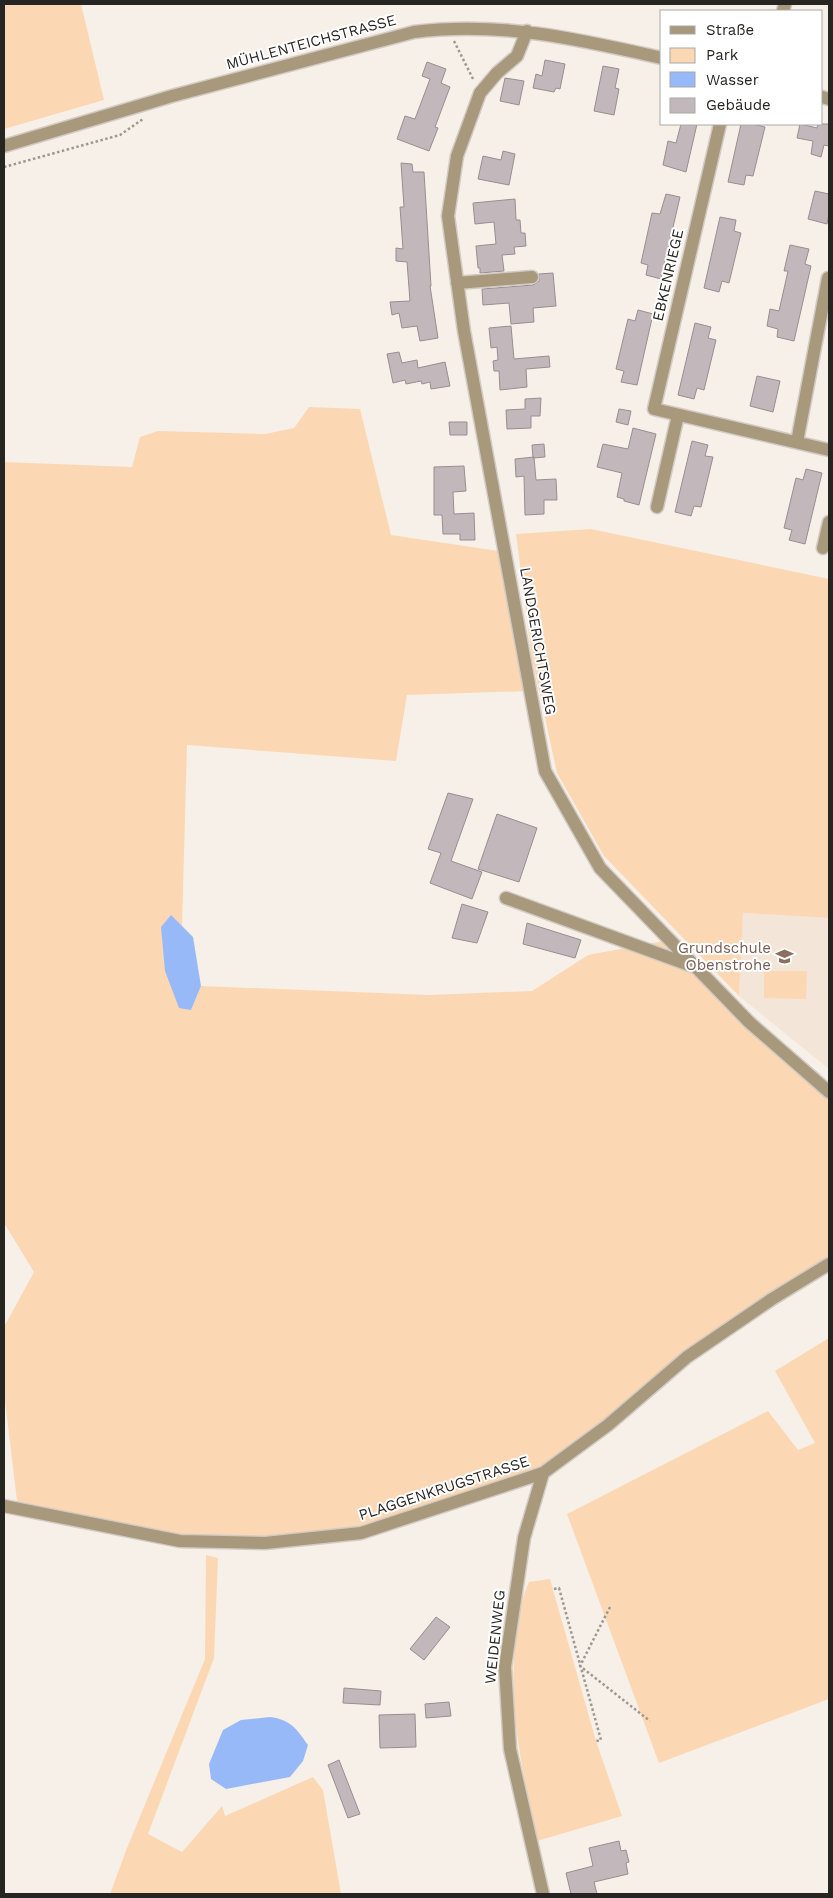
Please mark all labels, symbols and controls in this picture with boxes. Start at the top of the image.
legend [660,10,823,125]
street label: MÜHLENTEICHSTRASSE [224,11,398,73]
text: Straße [706,21,754,39]
text: Park [706,46,739,64]
text: Wasser [706,71,759,89]
text: Gebäude [706,96,771,114]
street label: EBKENRIEGE [649,227,687,323]
street label: LANDGERICHTSWEG [516,566,560,716]
place label: Grundschule Obenstrohe [678,939,771,974]
school or university icon: Grundschule Obenstrohe [775,947,795,967]
street label: PLAGGENKRUGSTRASSE [357,1452,531,1524]
street label: WEIDENWEG [481,1589,509,1685]

